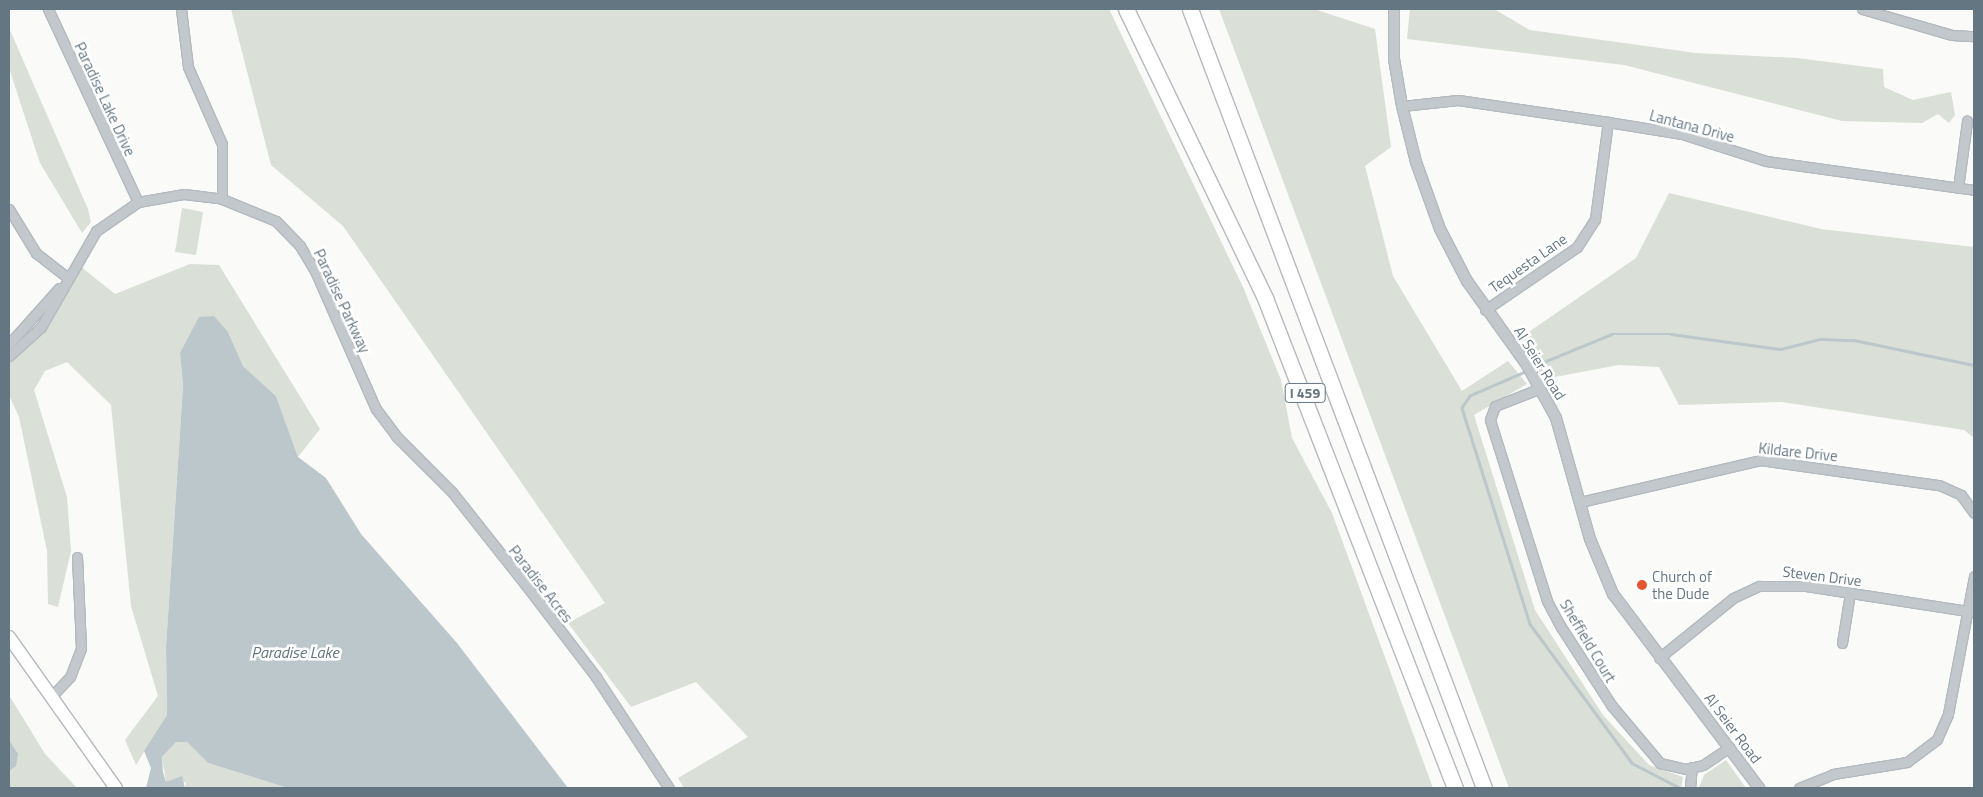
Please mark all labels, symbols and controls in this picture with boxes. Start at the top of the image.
street label: Paradise Lake Drive [71,39,139,159]
street label: Lantana Drive [1648,106,1736,146]
street label: Tequesta Lane [1486,230,1570,296]
street label: Paradise Parkway [310,246,374,356]
street label: Al Seier Road [1510,323,1570,403]
road number: I 459 [1284,382,1326,404]
street label: Kildare Drive [1758,439,1838,465]
street label: Paradise Acres [505,542,577,626]
street label: Steven Drive [1781,562,1863,590]
place label: Church of the Dude [1652,567,1712,602]
marker: Church of the Dude [1636,579,1648,591]
street label: Sheffield Court [1556,596,1620,686]
water label: Paradise Lake [251,642,339,662]
street label: Al Seier Road [1701,689,1765,767]

